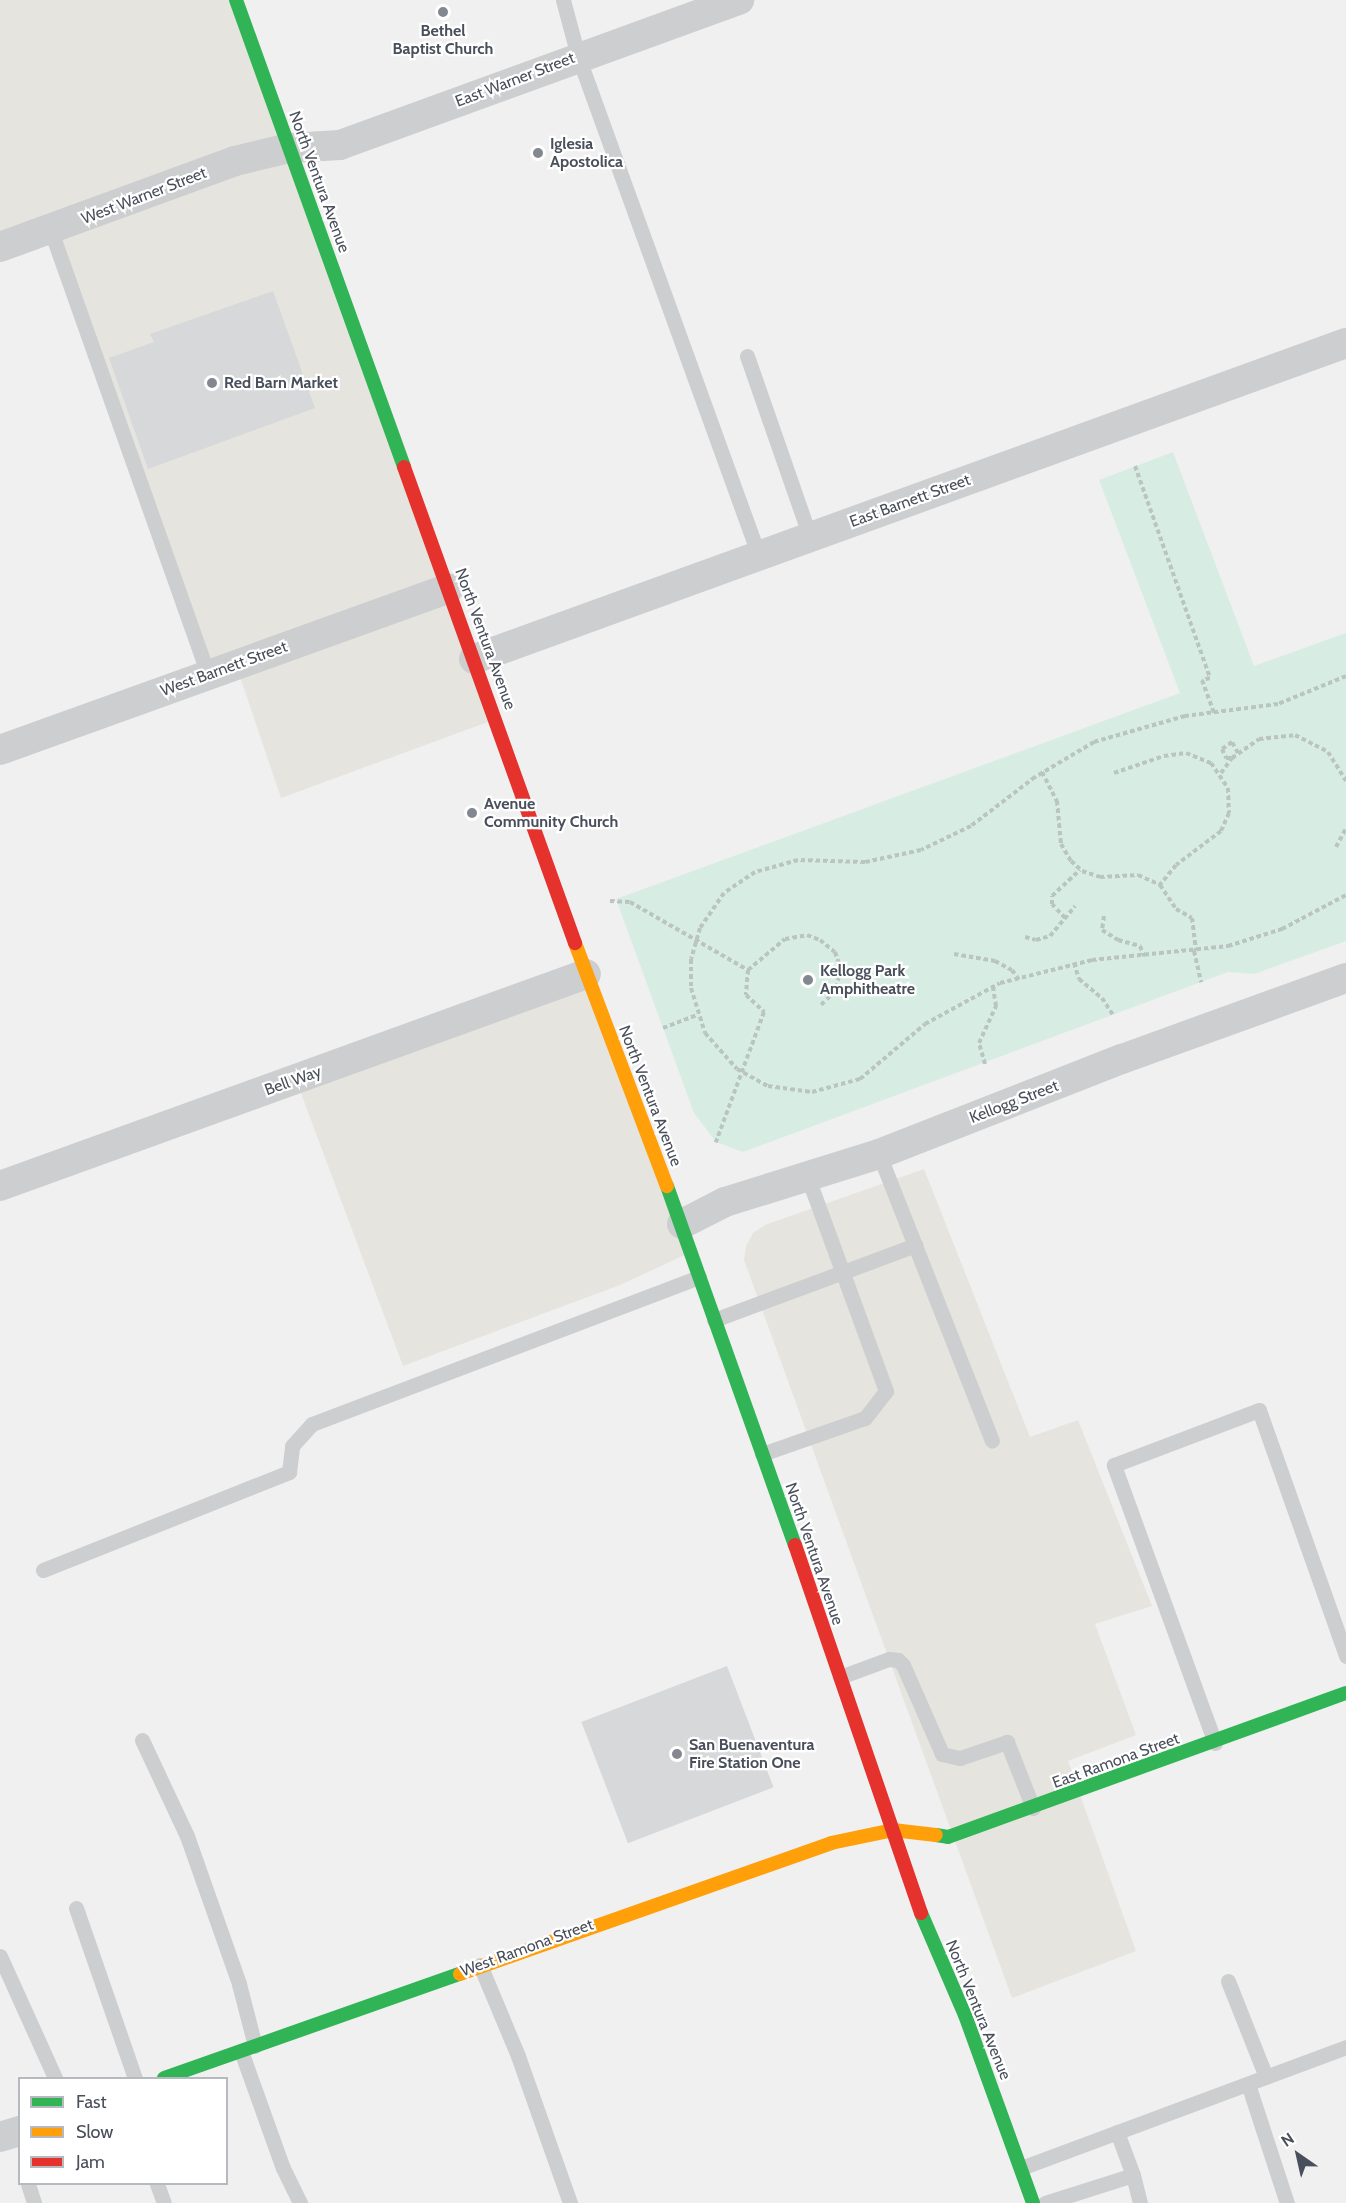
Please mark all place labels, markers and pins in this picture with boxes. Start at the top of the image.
marker: Bethel Baptist Church [436,5,450,19]
place label: Bethel Baptist Church [393,21,493,59]
place label: Iglesia Apostolica [550,134,623,172]
marker: Iglesia Apostolica [531,146,545,160]
place label: Red Barn Market [224,373,338,393]
marker: Red Barn Market [205,376,219,390]
place label: Avenue Community Church [484,794,618,832]
marker: Avenue Community Church [465,806,479,820]
place label: Kellogg Park Amphitheatre [820,961,915,999]
marker: Kellogg Park Amphitheatre [801,973,815,987]
place label: San Buenaventura Fire Station One [689,1735,814,1773]
marker: San Buenaventura Fire Station One [670,1747,684,1761]

